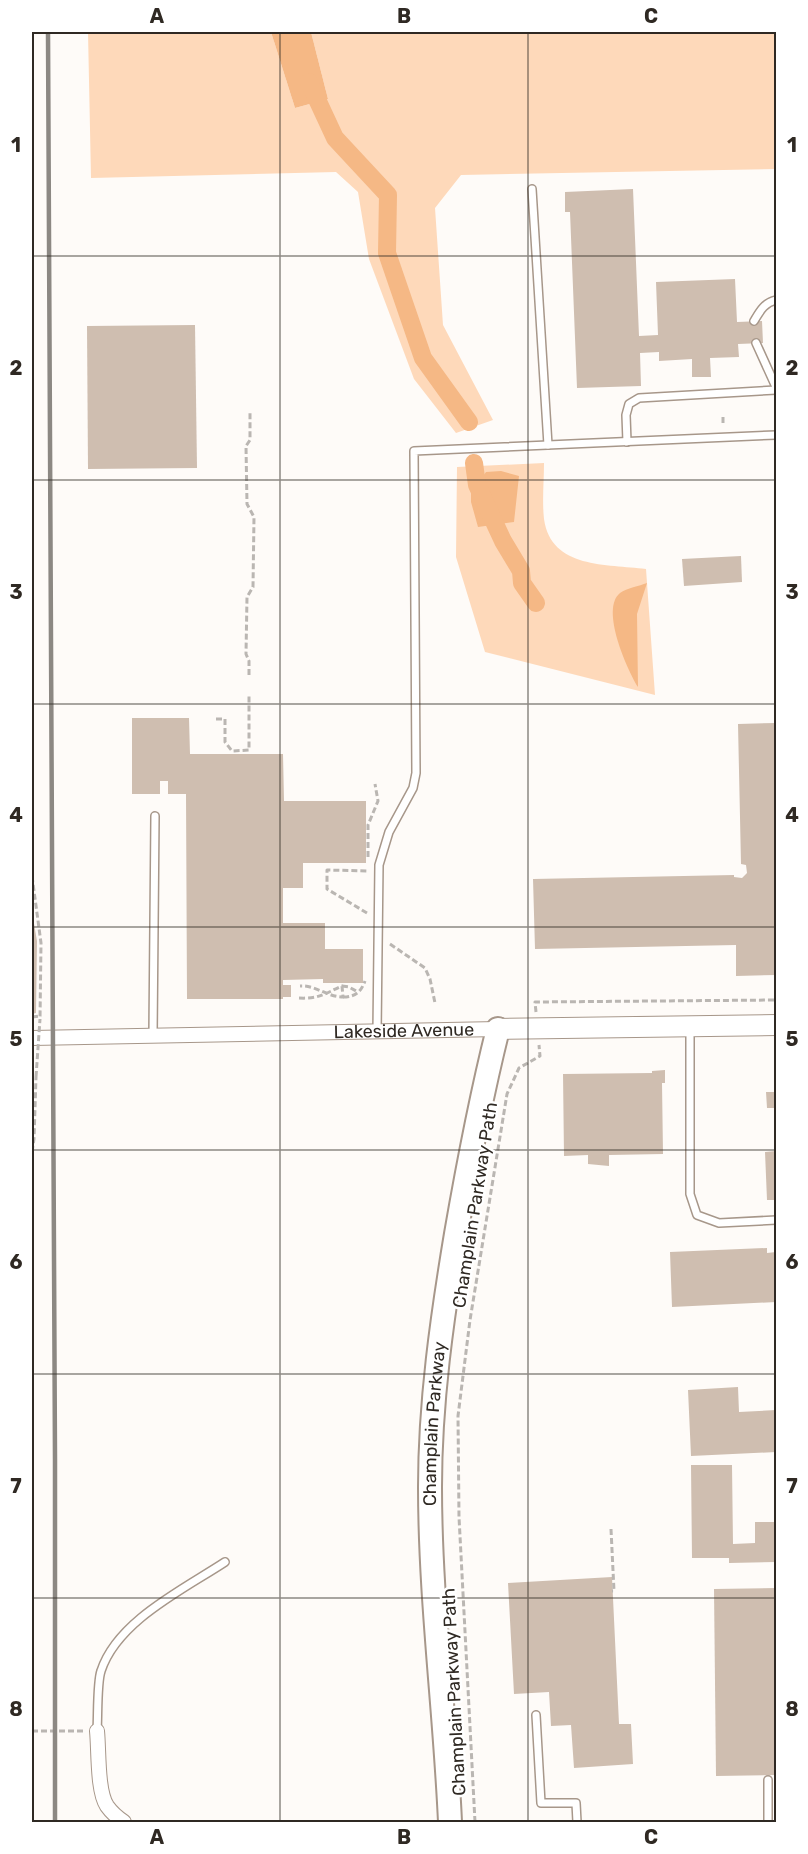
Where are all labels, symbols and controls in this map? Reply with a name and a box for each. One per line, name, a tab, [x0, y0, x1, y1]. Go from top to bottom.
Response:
text: A	[150, 4, 165, 28]
text: B	[397, 4, 411, 28]
text: C	[644, 4, 658, 28]
text: 1	[11, 133, 21, 157]
text: 1	[787, 133, 797, 157]
text: 2	[10, 356, 23, 380]
text: 2	[786, 356, 799, 380]
text: 3	[9, 580, 23, 604]
text: 3	[785, 580, 799, 604]
text: 4	[9, 803, 23, 827]
text: 4	[785, 803, 799, 827]
street label: Lakeside Avenue	[334, 1018, 474, 1043]
text: 5	[10, 1027, 23, 1051]
text: 5	[786, 1027, 799, 1051]
street label: Champlain Parkway Path	[448, 1101, 502, 1309]
text: 6	[9, 1250, 23, 1274]
text: 6	[785, 1250, 799, 1274]
street label: Champlain Parkway	[419, 1340, 451, 1506]
text: 7	[10, 1474, 22, 1498]
text: 7	[786, 1474, 798, 1498]
street label: Champlain Parkway Path	[438, 1588, 470, 1796]
text: 8	[9, 1697, 23, 1721]
text: 8	[785, 1697, 799, 1721]
text: A	[150, 1825, 165, 1849]
text: B	[397, 1825, 411, 1849]
text: C	[644, 1825, 658, 1849]

